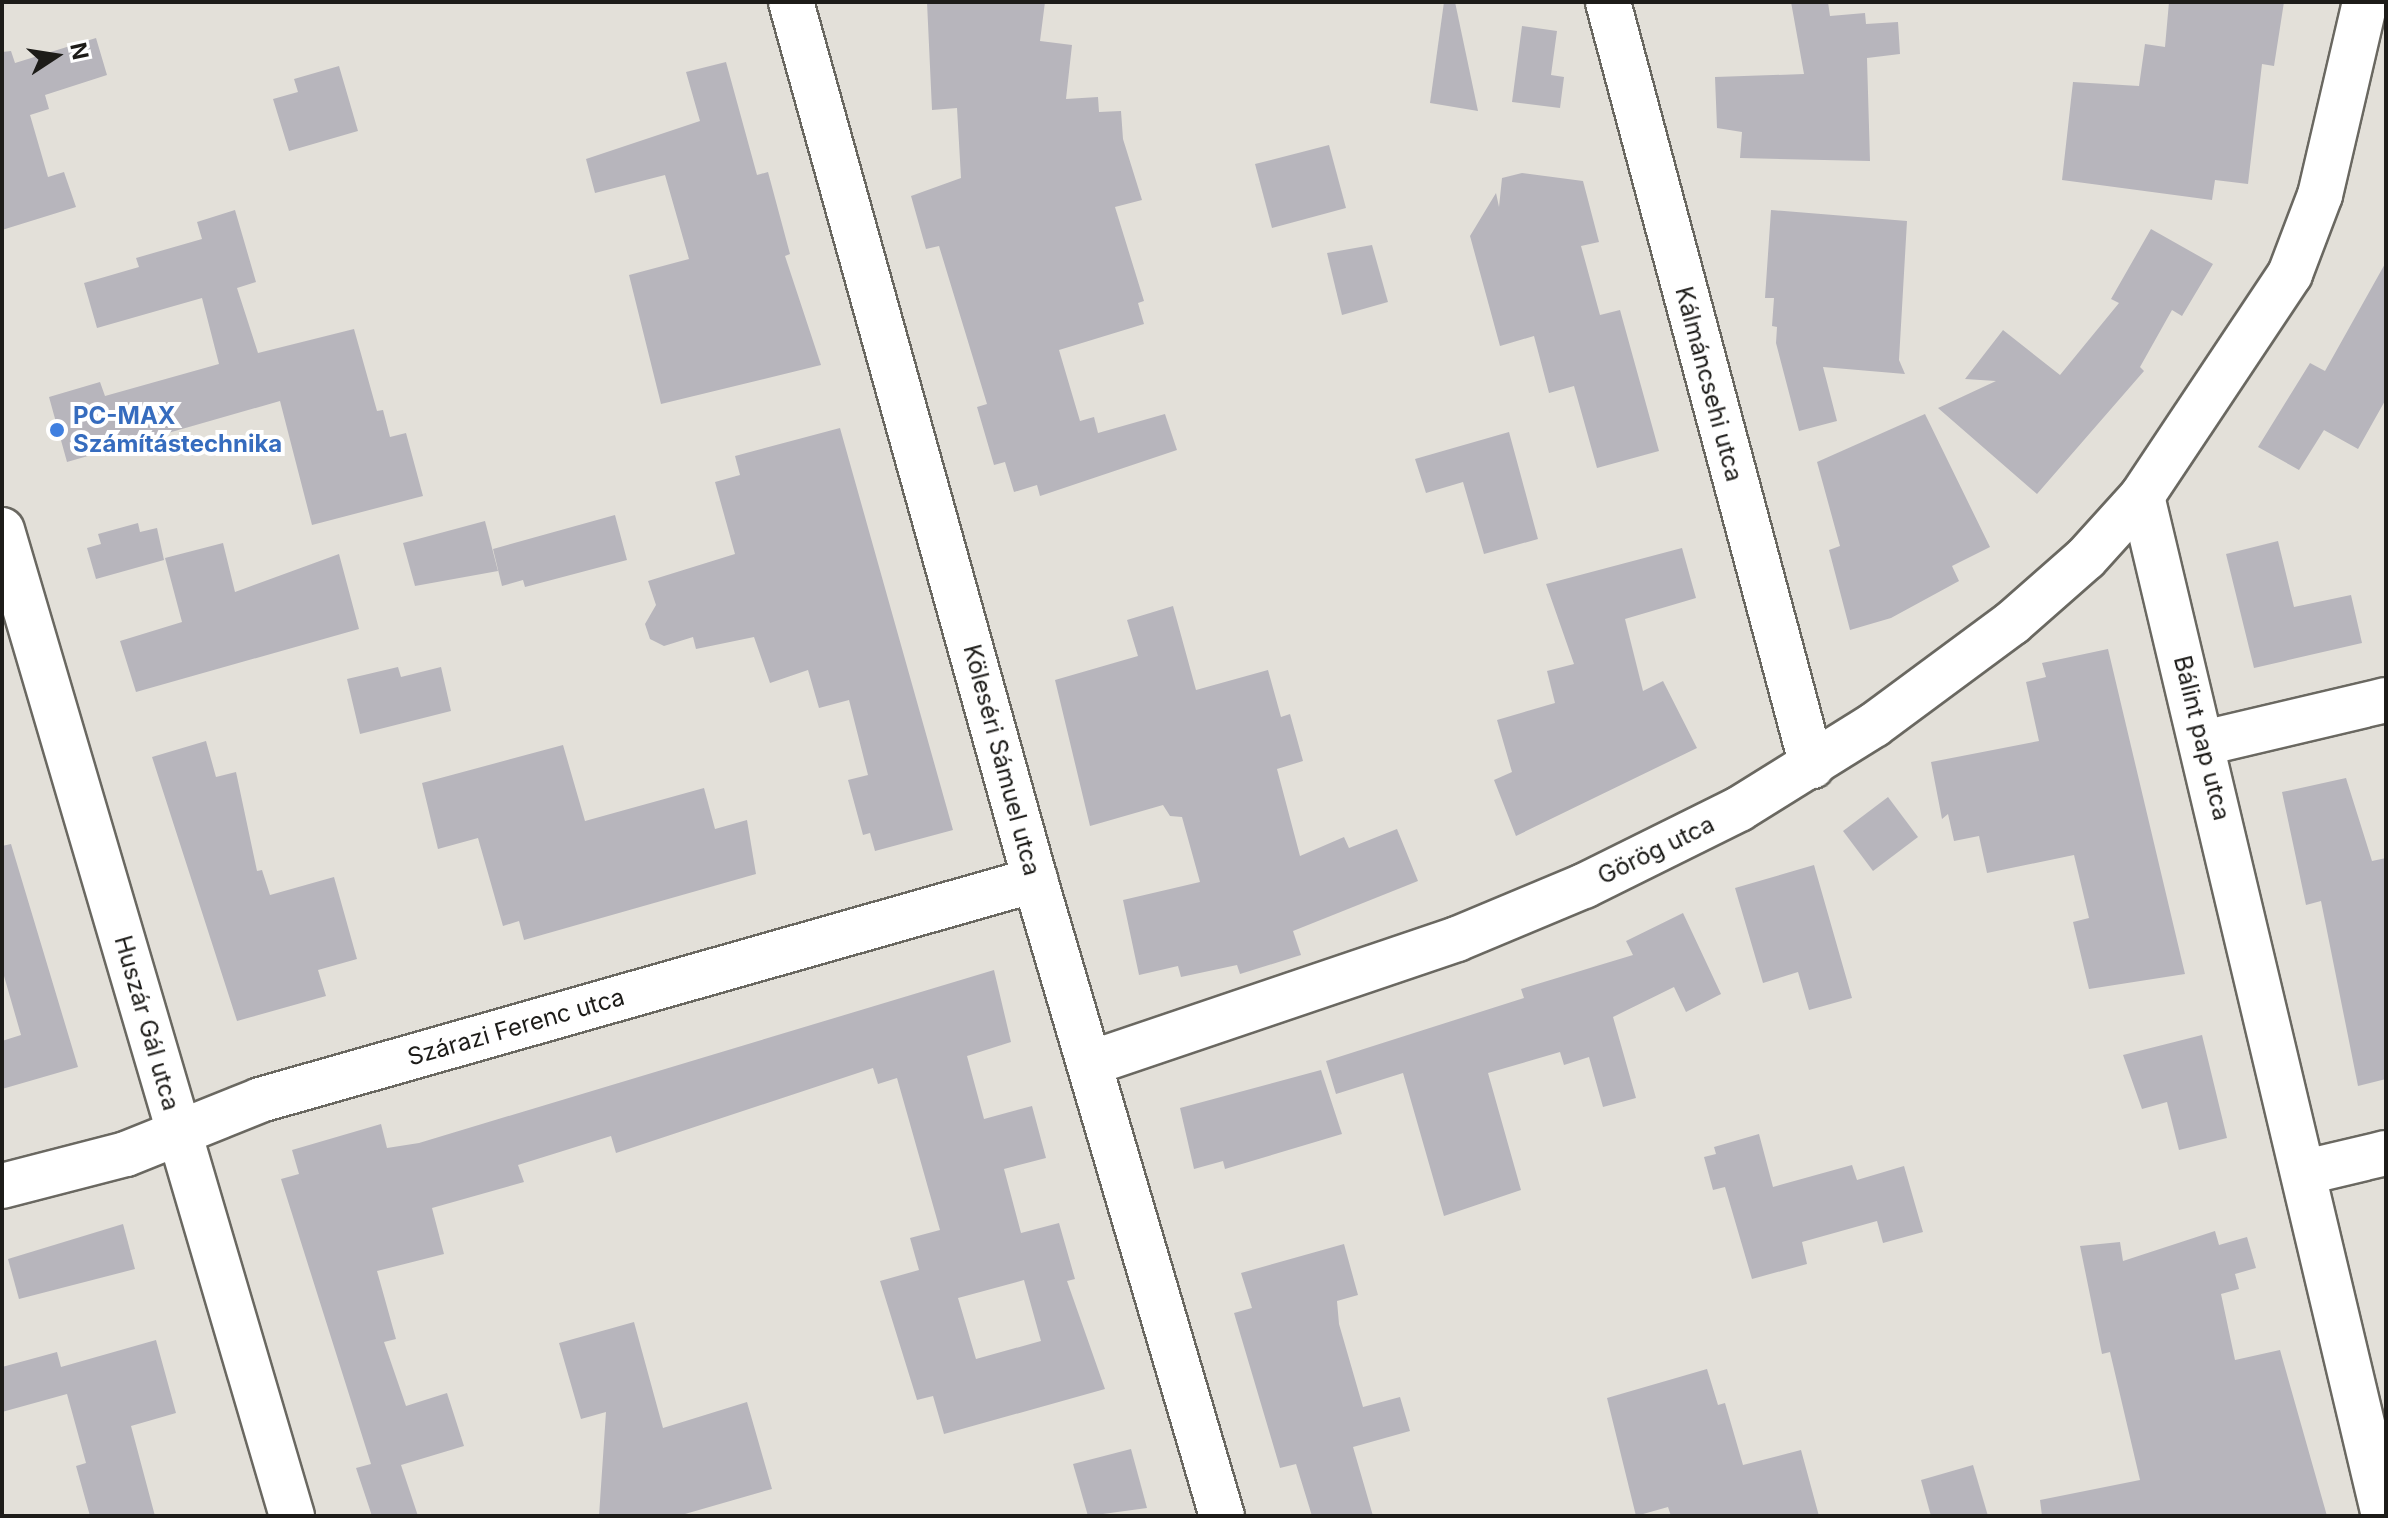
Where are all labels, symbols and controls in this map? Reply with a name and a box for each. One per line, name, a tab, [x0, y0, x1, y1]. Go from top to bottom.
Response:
north arrow	[16, 16, 96, 96]
text: N	[65, 40, 94, 62]
street label: Kálmáncsehi utca	[1669, 283, 1749, 485]
place label: PC-MAX Számítástechnika	[73, 402, 282, 458]
marker: PC-MAX Számítástechnika	[48, 421, 66, 439]
street label: Köleséri Sámuel utca	[957, 641, 1047, 879]
street label: Bálint pap utca	[2168, 653, 2236, 823]
street label: Görög utca	[1593, 809, 1719, 891]
street label: Huszár Gál utca	[108, 932, 186, 1114]
street label: Szárazi Ferenc utca	[404, 982, 628, 1072]

